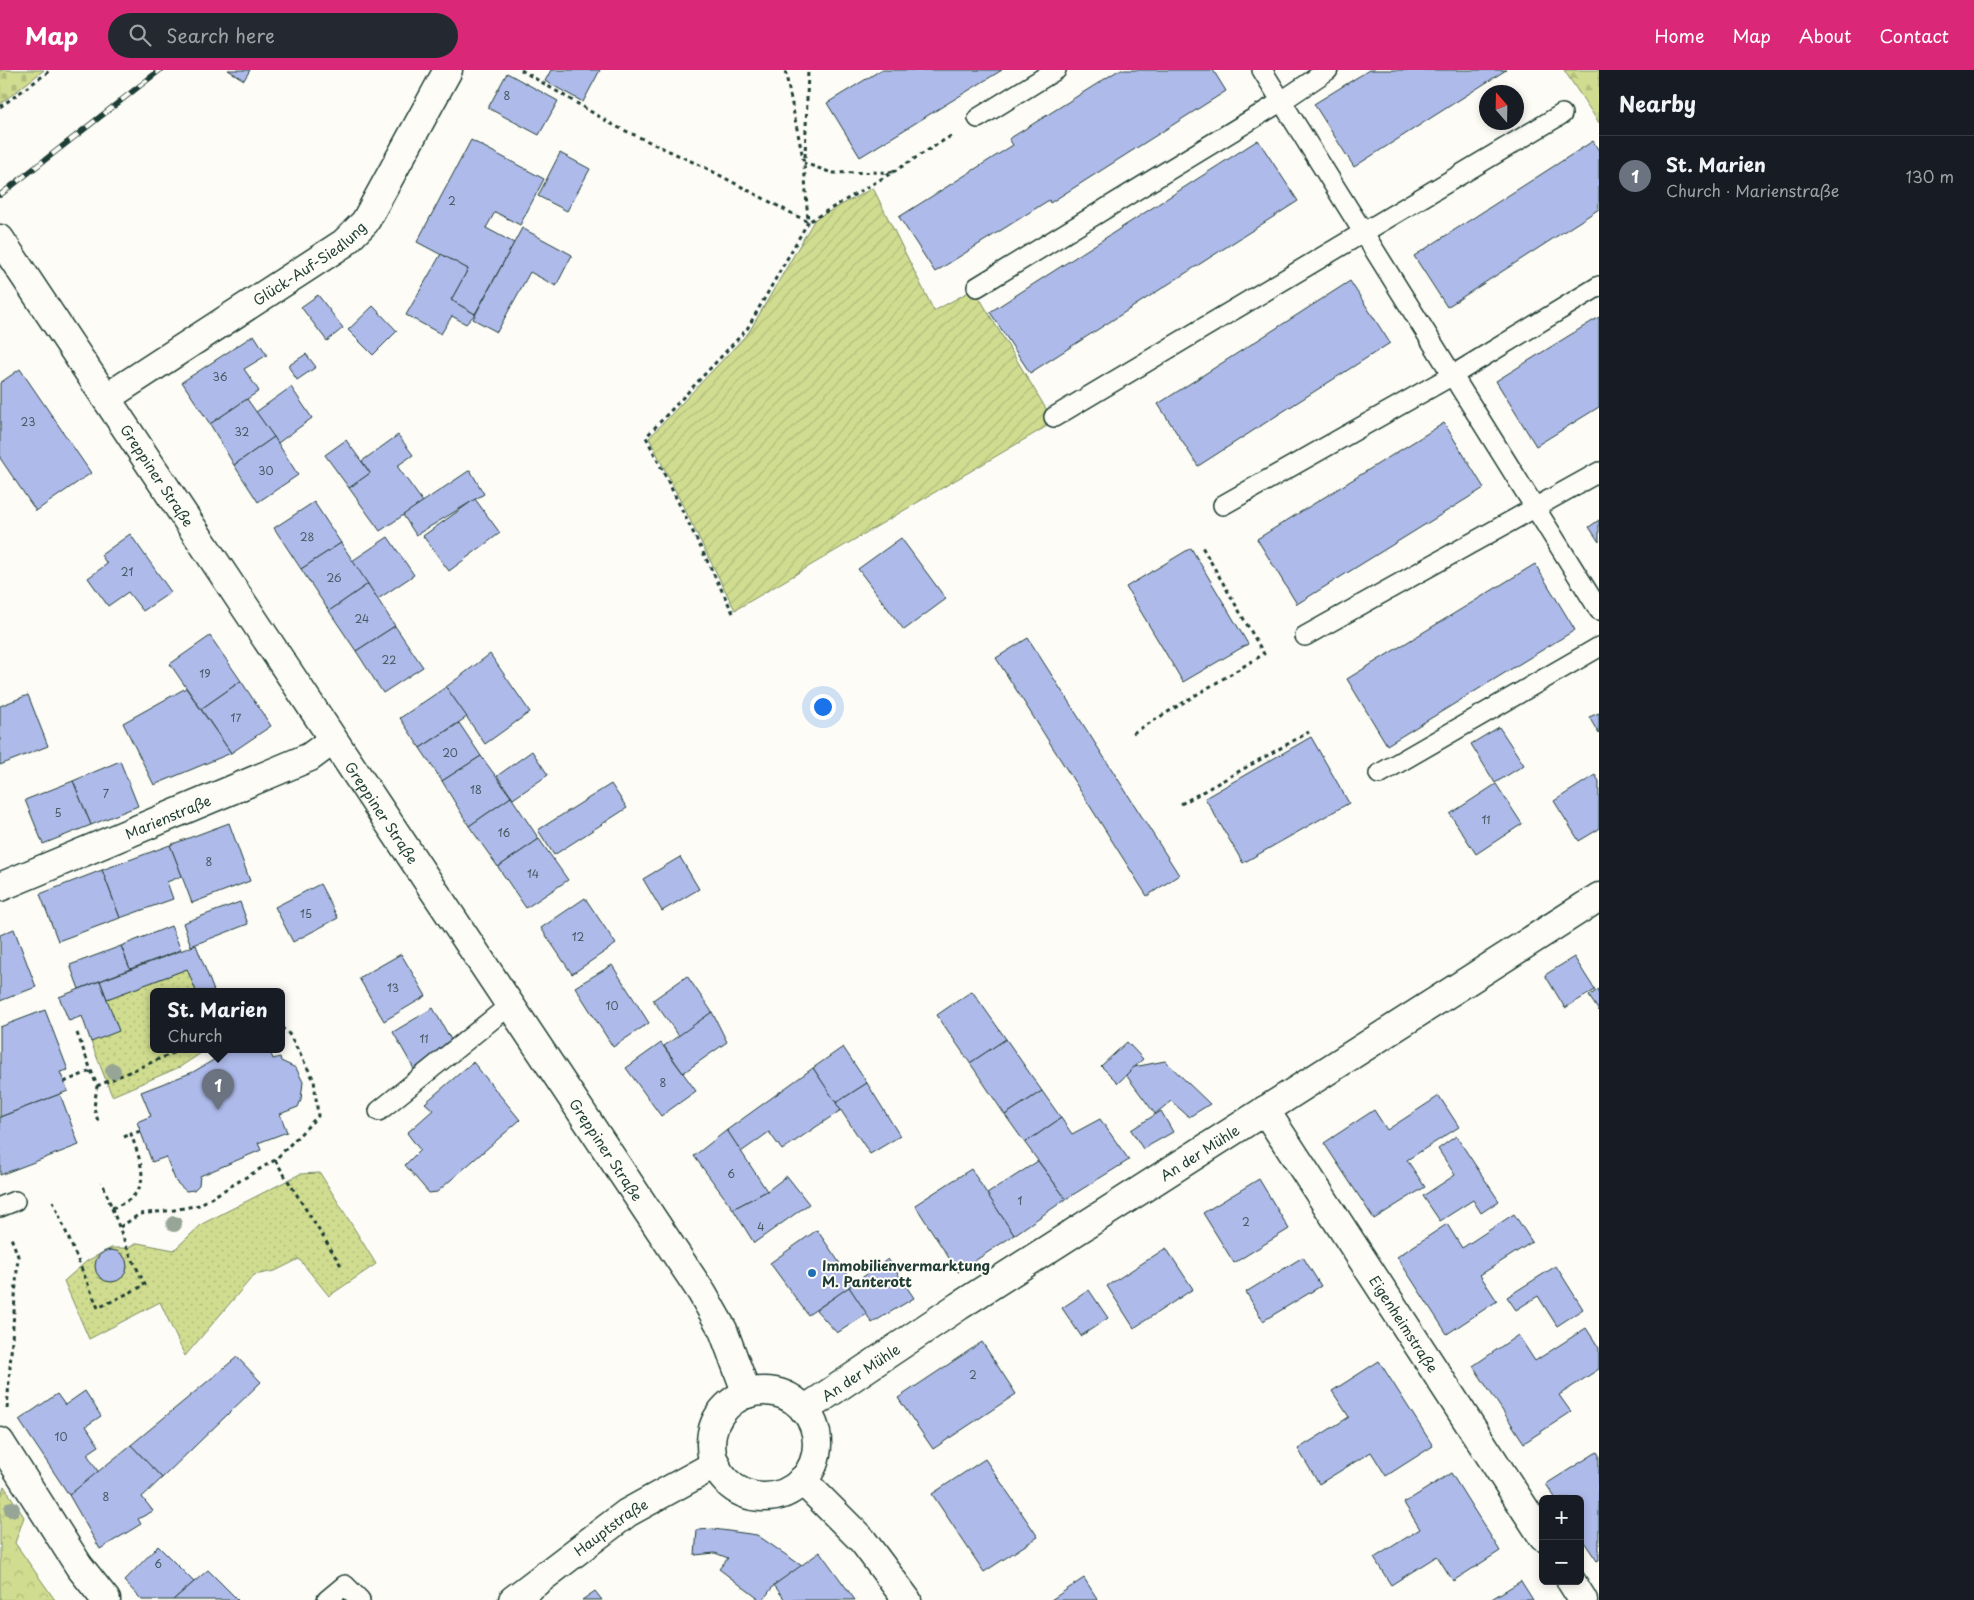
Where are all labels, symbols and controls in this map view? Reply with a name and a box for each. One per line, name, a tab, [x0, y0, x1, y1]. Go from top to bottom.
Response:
search box	[108, 13, 458, 58]
text: Map	[25, 17, 78, 53]
icon: search	[126, 21, 154, 49]
text: Search here	[166, 21, 275, 49]
text: Home	[1654, 22, 1704, 49]
text: Map	[1732, 22, 1771, 49]
text: About	[1799, 22, 1851, 49]
text: Contact	[1879, 22, 1949, 49]
north arrow	[1479, 85, 1524, 130]
house number: 8	[504, 87, 511, 104]
text: Nearby	[1619, 87, 1696, 119]
text: St. Marien	[1666, 150, 1766, 178]
text: 1	[1631, 164, 1639, 188]
text: 130 m	[1906, 164, 1954, 188]
text: Church · Marienstraße	[1666, 178, 1839, 202]
house number: 2	[448, 192, 456, 209]
street label: Glück-Auf-Siedlung	[249, 216, 371, 310]
house number: 36	[213, 368, 228, 385]
house number: 23	[21, 413, 35, 430]
street label: Greppiner Straße	[116, 420, 199, 531]
house number: 32	[235, 423, 250, 440]
house number: 30	[258, 462, 274, 479]
house number: 28	[300, 528, 314, 545]
house number: 21	[121, 563, 133, 580]
house number: 26	[326, 569, 342, 586]
house number: 24	[355, 610, 369, 627]
house number: 22	[382, 651, 396, 668]
house number: 19	[199, 665, 211, 682]
your location	[810, 694, 836, 720]
house number: 17	[231, 709, 242, 726]
house number: 20	[442, 744, 458, 761]
street label: Greppiner Straße	[340, 757, 424, 868]
house number: 18	[470, 781, 482, 798]
house number: 7	[103, 785, 109, 802]
street label: Marienstraße	[122, 789, 214, 844]
house number: 5	[54, 804, 62, 821]
house number: 11	[1481, 811, 1491, 828]
house number: 16	[498, 824, 511, 841]
house number: 8	[206, 853, 213, 870]
house number: 14	[527, 865, 539, 882]
house number: 15	[300, 905, 312, 922]
house number: 12	[572, 928, 585, 945]
house number: 13	[387, 979, 399, 996]
popup	[150, 988, 285, 1053]
text: St. Marien	[168, 995, 267, 1023]
house number: 10	[606, 997, 618, 1014]
text: Church	[168, 1023, 223, 1047]
house number: 11	[419, 1030, 429, 1047]
pin: 1	[202, 1069, 234, 1110]
house number: 8	[660, 1074, 667, 1091]
street label: Greppiner Straße	[565, 1094, 648, 1205]
street label: An der Mühle	[1156, 1119, 1243, 1186]
house number: 6	[727, 1165, 735, 1182]
house number: 1	[1018, 1192, 1023, 1209]
house number: 2	[1242, 1213, 1250, 1230]
house number: 4	[757, 1218, 765, 1235]
place label: Immobilienvermarktung M. Panterott	[822, 1255, 990, 1292]
marker: Immobilienvermarktung M. Panterott	[806, 1267, 818, 1279]
street label: Eigenheimstraße	[1365, 1271, 1444, 1376]
street label: An der Mühle	[817, 1338, 904, 1406]
house number: 2	[969, 1366, 977, 1383]
house number: 10	[55, 1428, 67, 1445]
house number: 8	[103, 1488, 110, 1505]
street label: Hauptstraße	[569, 1493, 651, 1561]
map controls	[1539, 1495, 1584, 1585]
button: +	[1539, 1495, 1584, 1540]
button: −	[1539, 1540, 1584, 1585]
house number: 6	[154, 1555, 162, 1572]

